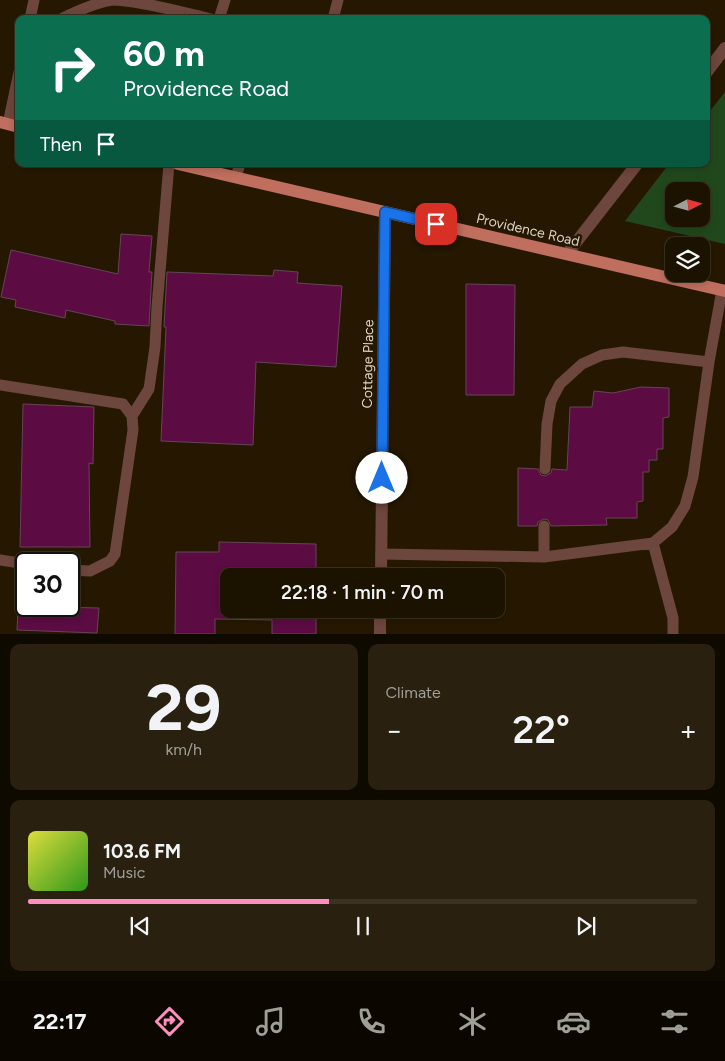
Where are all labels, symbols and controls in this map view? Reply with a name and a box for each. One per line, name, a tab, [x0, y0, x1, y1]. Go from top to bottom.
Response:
text: 60 m	[123, 33, 205, 75]
icon: right	[40, 35, 105, 100]
text: Providence Road	[123, 75, 289, 102]
icon: arrive	[92, 130, 120, 158]
text: Then	[40, 133, 82, 156]
north arrow	[665, 182, 710, 228]
map controls	[665, 182, 710, 282]
pin	[415, 203, 457, 245]
icon: arrive	[422, 210, 450, 238]
street label: Providence Road	[475, 210, 581, 250]
button: layers	[665, 237, 710, 282]
street label: Cottage Place	[359, 319, 377, 409]
position arrow	[355, 451, 407, 503]
speed limit sign: 30	[15, 552, 80, 617]
text: 22:18 · 1 min · 70 m	[281, 581, 444, 604]
text: 29	[146, 668, 221, 746]
text: Climate	[386, 683, 441, 702]
text: 22°	[512, 707, 570, 753]
text: −	[386, 713, 403, 747]
text: +	[680, 713, 697, 747]
text: km/h	[165, 740, 202, 759]
text: 103.6 FM	[103, 840, 181, 863]
text: Music	[103, 863, 145, 882]
icon: previous	[126, 912, 154, 940]
icon: pause	[349, 912, 377, 940]
icon: next	[572, 912, 600, 940]
icon: directions	[152, 1004, 187, 1039]
icon: music	[253, 1004, 288, 1039]
icon: phone	[354, 1004, 389, 1039]
icon: climate	[455, 1004, 490, 1039]
icon: car	[556, 1004, 591, 1039]
icon: filters	[657, 1004, 692, 1039]
text: 22:17	[33, 1008, 87, 1035]

